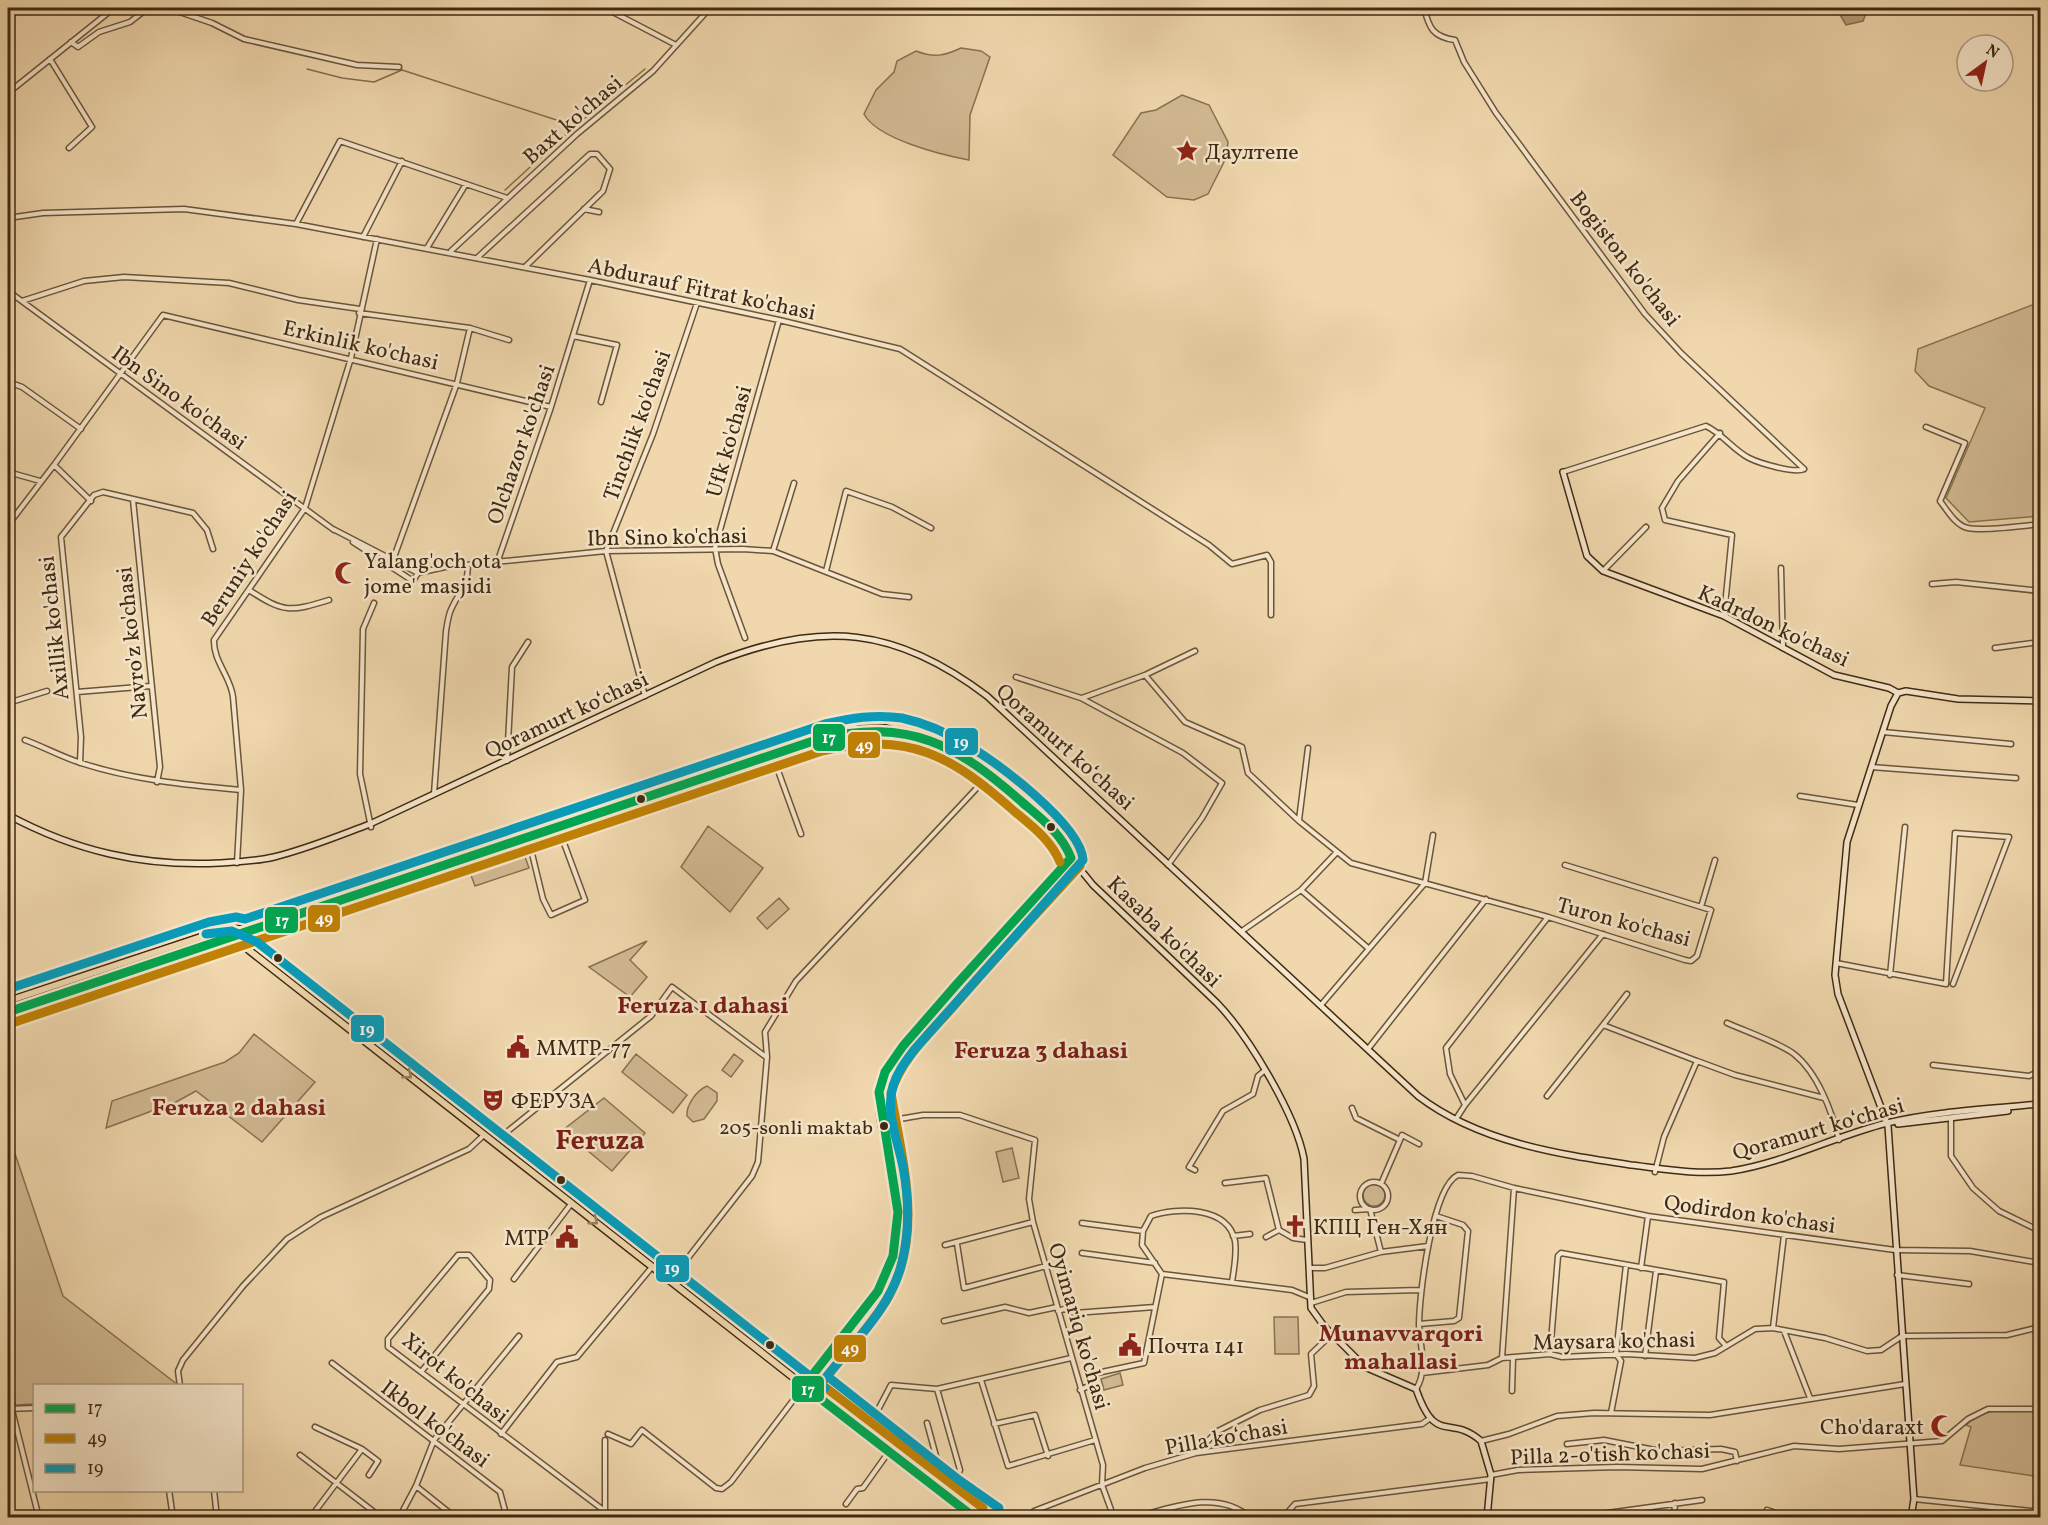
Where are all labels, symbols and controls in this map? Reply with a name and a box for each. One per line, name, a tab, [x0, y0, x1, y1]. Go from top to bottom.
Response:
north arrow	[1955, 33, 2015, 93]
text: N	[1981, 40, 2003, 65]
street label: Baxt ko'chasi	[517, 69, 630, 173]
place icon: Даултепе	[1174, 138, 1200, 164]
place label: Даултепе	[1205, 138, 1299, 169]
street label: Bogiston ko'chasi	[1561, 185, 1687, 334]
street label: Abdurauf Fitrat ko'chasi	[585, 251, 818, 330]
street label: Erkinlik ko'chasi	[280, 313, 441, 379]
street label: Ibn Sino ko'chasi	[104, 339, 253, 459]
street label: Tinchlik ko'chasi	[597, 346, 680, 506]
street label: Olchazor ko'chasi	[480, 361, 564, 529]
street label: Ufk ko'chasi	[700, 382, 761, 501]
street label: Beruniy ko'chasi	[195, 485, 306, 633]
street label: Ibn Sino ko'chasi	[587, 522, 748, 555]
place label: Yalang'och ota jome' masjidi	[364, 547, 502, 603]
street label: Axillik ko'chasi	[32, 554, 78, 701]
mosque icon: Yalang'och ota jome' masjidi	[333, 560, 359, 586]
street label: Navro'z ko'chasi	[110, 565, 157, 720]
street label: Kadrdon ko'chasi	[1692, 579, 1854, 676]
street label: Qoramurt koʻchasi	[480, 665, 654, 768]
street label: Qoramurt koʻchasi	[988, 677, 1141, 819]
line badge: 17	[812, 723, 846, 752]
line badge: 19	[944, 727, 979, 756]
text: 17	[822, 728, 836, 750]
line badge: 49	[847, 731, 881, 759]
text: 19	[953, 733, 969, 755]
text: 49	[855, 736, 873, 758]
unlabelled marker	[635, 793, 647, 805]
unlabelled marker	[1045, 821, 1057, 833]
street label: Kasaba ko'chasi	[1099, 870, 1228, 996]
street label: Turon ko'chasi	[1553, 891, 1694, 956]
line badge: 49	[307, 904, 341, 933]
line badge: 17	[264, 906, 299, 934]
text: 49	[315, 909, 333, 931]
text: 17	[275, 911, 289, 933]
unlabelled marker	[272, 952, 284, 964]
district label: Feruza 1 dahasi	[617, 990, 789, 1024]
line badge: 19	[350, 1014, 385, 1043]
text: 19	[359, 1020, 375, 1042]
public building icon: MMTP-77	[505, 1034, 531, 1060]
place label: MMTP-77	[536, 1034, 632, 1065]
district label: Feruza 3 dahasi	[954, 1035, 1128, 1069]
one-way arrow	[401, 1068, 412, 1079]
theatre icon: ФЕРУЗА	[480, 1087, 506, 1113]
place label: ФЕРУЗА	[511, 1087, 596, 1118]
street label: Qoramurt koʻchasi	[1729, 1091, 1908, 1170]
district label: Feruza 2 dahasi	[152, 1092, 326, 1126]
place label: 205-sonli maktab	[719, 1115, 873, 1143]
marker: 205-sonli maktab	[878, 1120, 890, 1132]
district label: Feruza	[555, 1122, 645, 1161]
unlabelled marker	[555, 1174, 567, 1186]
street label: Qodirdon ko'chasi	[1662, 1188, 1837, 1243]
church icon: КПЦ Ген-Хян	[1282, 1213, 1308, 1239]
place label: КПЦ Ген-Хян	[1313, 1213, 1448, 1244]
one-way arrow	[587, 1214, 598, 1225]
place label: MTP	[504, 1224, 549, 1255]
public building icon: MTP	[554, 1224, 580, 1250]
street label: Oyimariq ko'chasi	[1039, 1240, 1116, 1414]
line badge: 19	[655, 1254, 690, 1283]
text: 19	[664, 1259, 680, 1281]
district label: Munavvarqori mahallasi	[1319, 1318, 1483, 1380]
street label: Xirot ko'chasi	[394, 1326, 514, 1432]
street label: Maysara ko'chasi	[1532, 1326, 1696, 1359]
public building icon: Почта 141	[1117, 1332, 1143, 1358]
place label: Почта 141	[1148, 1332, 1244, 1363]
line badge: 49	[833, 1334, 867, 1363]
unlabelled marker	[764, 1339, 776, 1351]
text: 49	[841, 1339, 859, 1361]
street label: Ikbol ko'chasi	[373, 1374, 495, 1476]
line badge: 17	[791, 1375, 825, 1403]
text: 17	[801, 1380, 815, 1402]
legend	[33, 1384, 243, 1492]
text: 17	[87, 1397, 103, 1422]
street label: Pilla ko‘chasi	[1163, 1412, 1290, 1464]
place label: Cho'daraxt	[1820, 1413, 1924, 1444]
mosque icon: Cho'daraxt	[1929, 1413, 1955, 1439]
text: 49	[87, 1427, 107, 1452]
street label: Pilla 2-o'tish ko'chasi	[1509, 1437, 1711, 1474]
text: 19	[87, 1457, 103, 1482]

